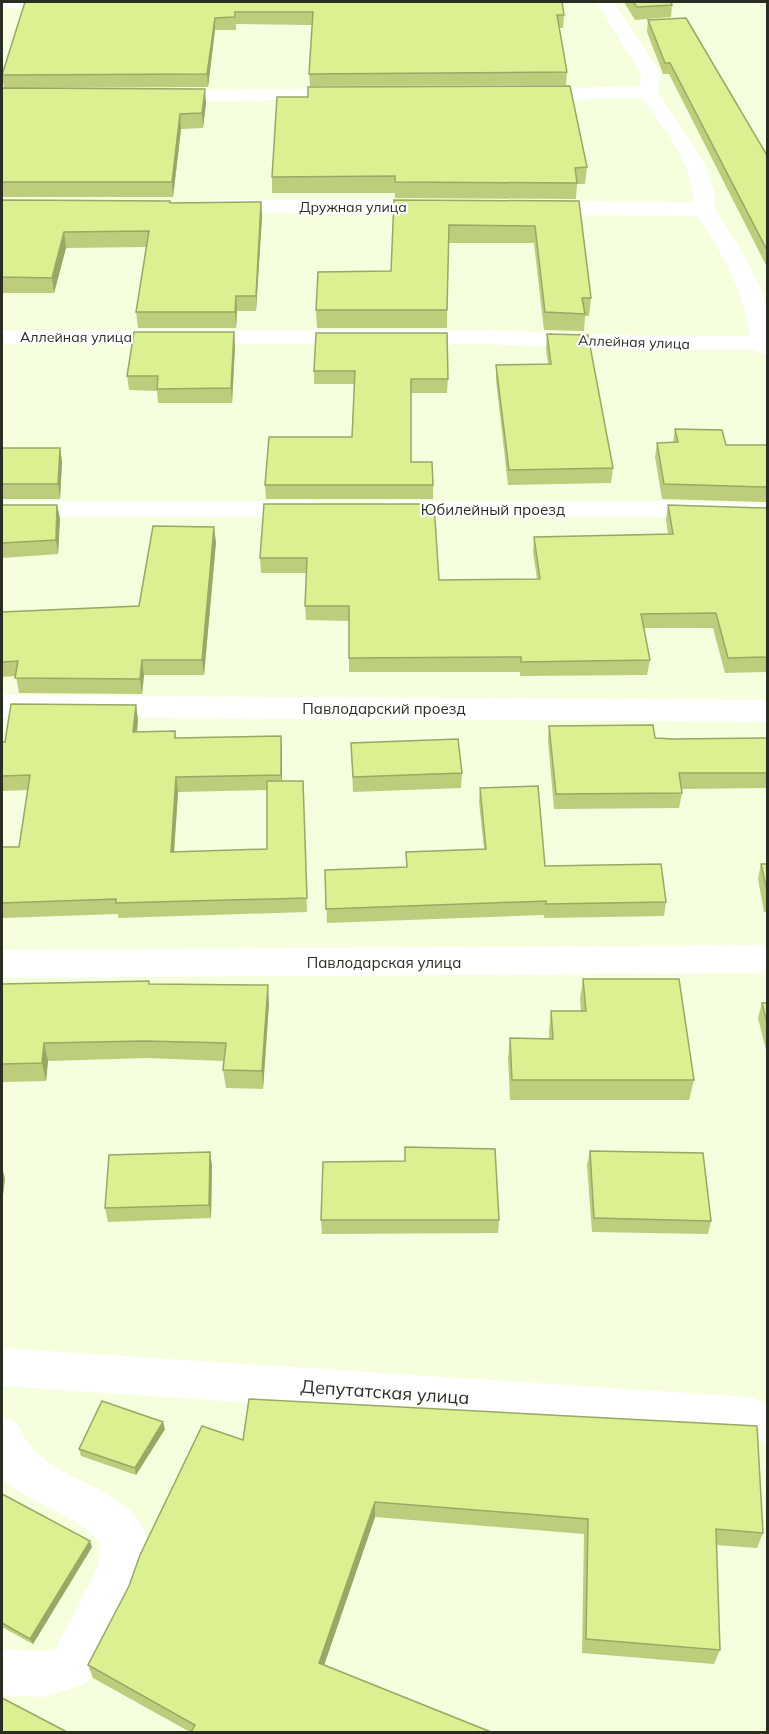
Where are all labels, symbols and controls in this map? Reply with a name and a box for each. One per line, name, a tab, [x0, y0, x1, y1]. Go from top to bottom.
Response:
street label: Дружная улица	[299, 198, 407, 216]
street label: Аллейная улица	[20, 328, 132, 346]
street label: Аллейная улица	[578, 331, 690, 353]
street label: Юбилейный проезд	[421, 500, 565, 519]
street label: Павлодарский проезд	[302, 699, 466, 718]
street label: Павлодарская улица	[307, 953, 461, 972]
street label: Депутатская улица	[300, 1375, 470, 1409]

